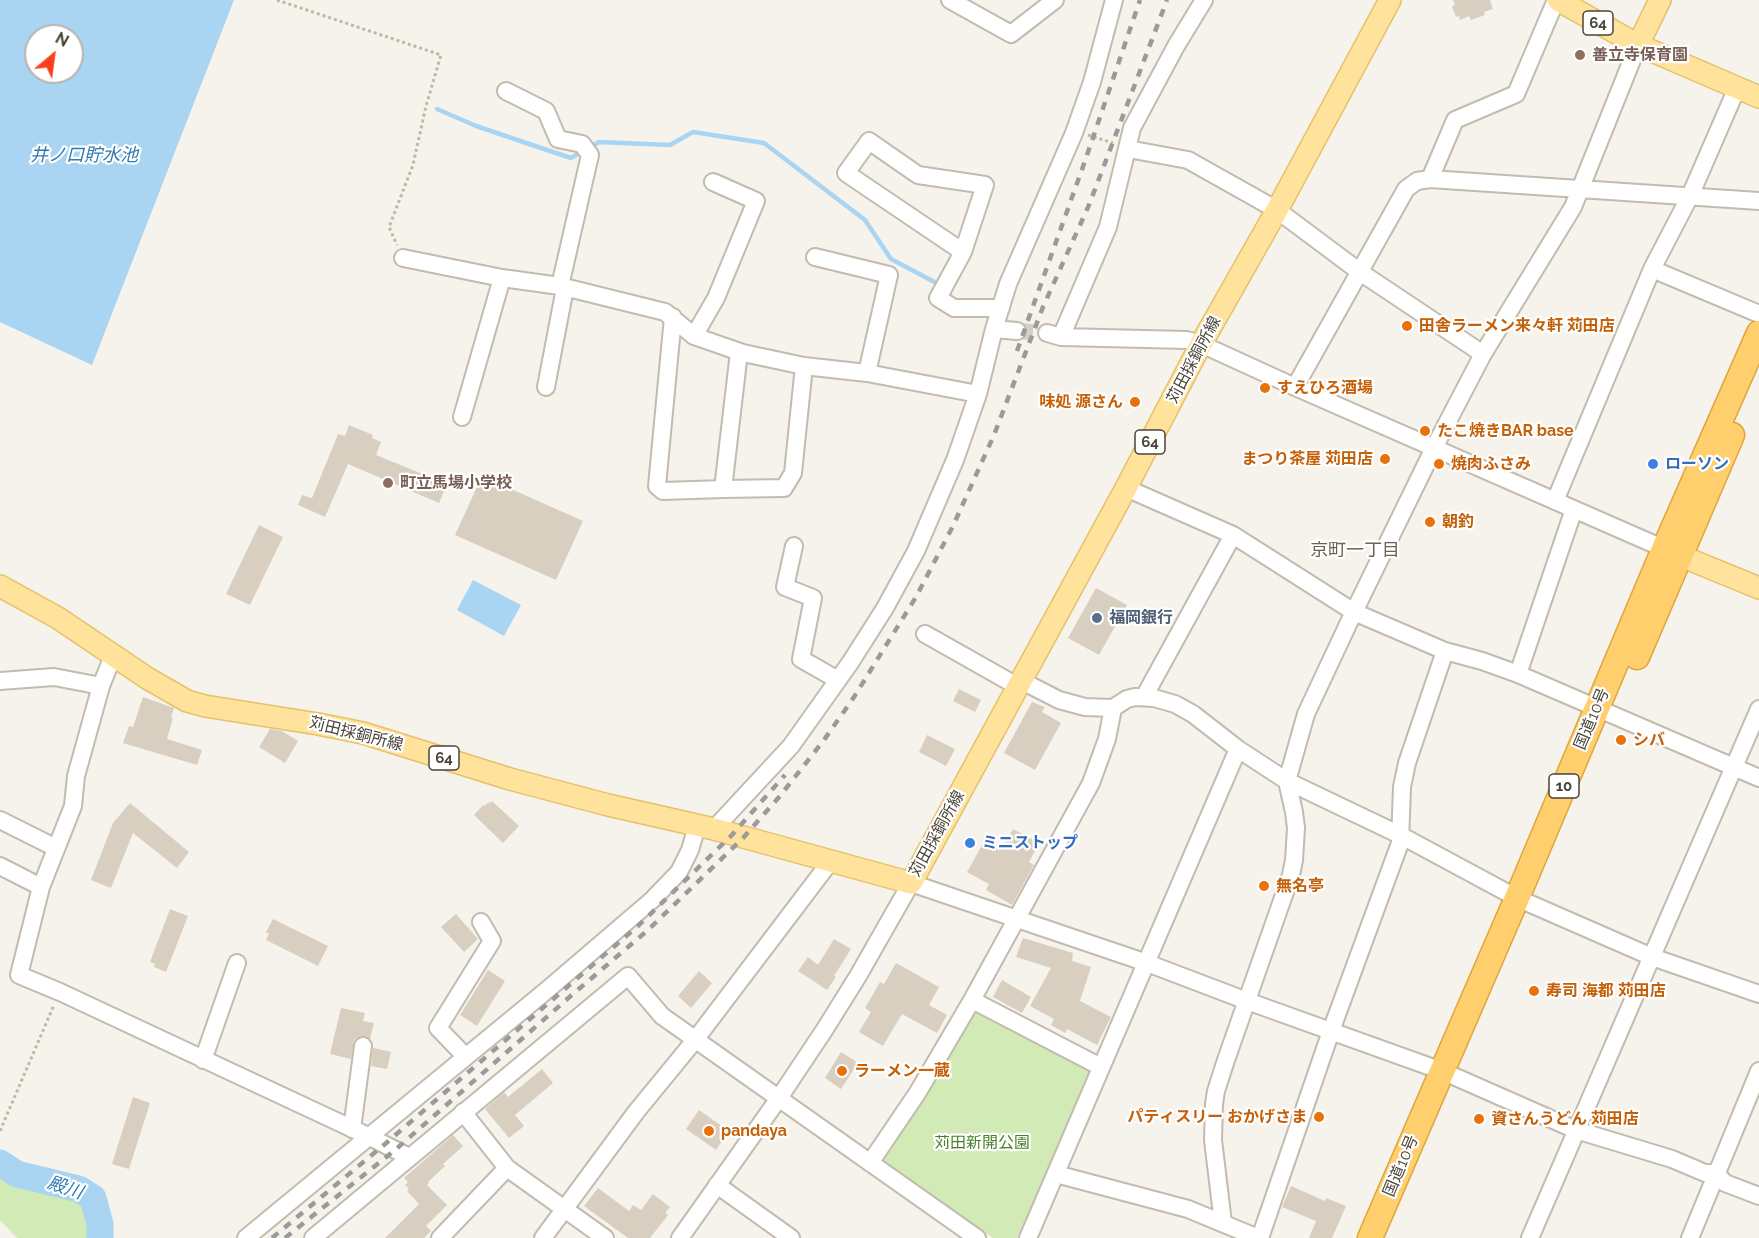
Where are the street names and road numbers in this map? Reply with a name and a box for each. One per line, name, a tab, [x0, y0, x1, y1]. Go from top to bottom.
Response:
road number: 64	[1583, 11, 1613, 35]
street label: 苅田採銅所線	[1163, 313, 1225, 407]
road number: 64	[1135, 430, 1165, 454]
street label: 国道10号	[1571, 685, 1613, 753]
street label: 苅田採銅所線	[307, 713, 405, 755]
road number: 64	[429, 746, 459, 770]
road number: 10	[1549, 774, 1579, 798]
street label: 苅田採銅所線	[905, 787, 969, 881]
street label: 国道10号	[1380, 1132, 1422, 1200]

